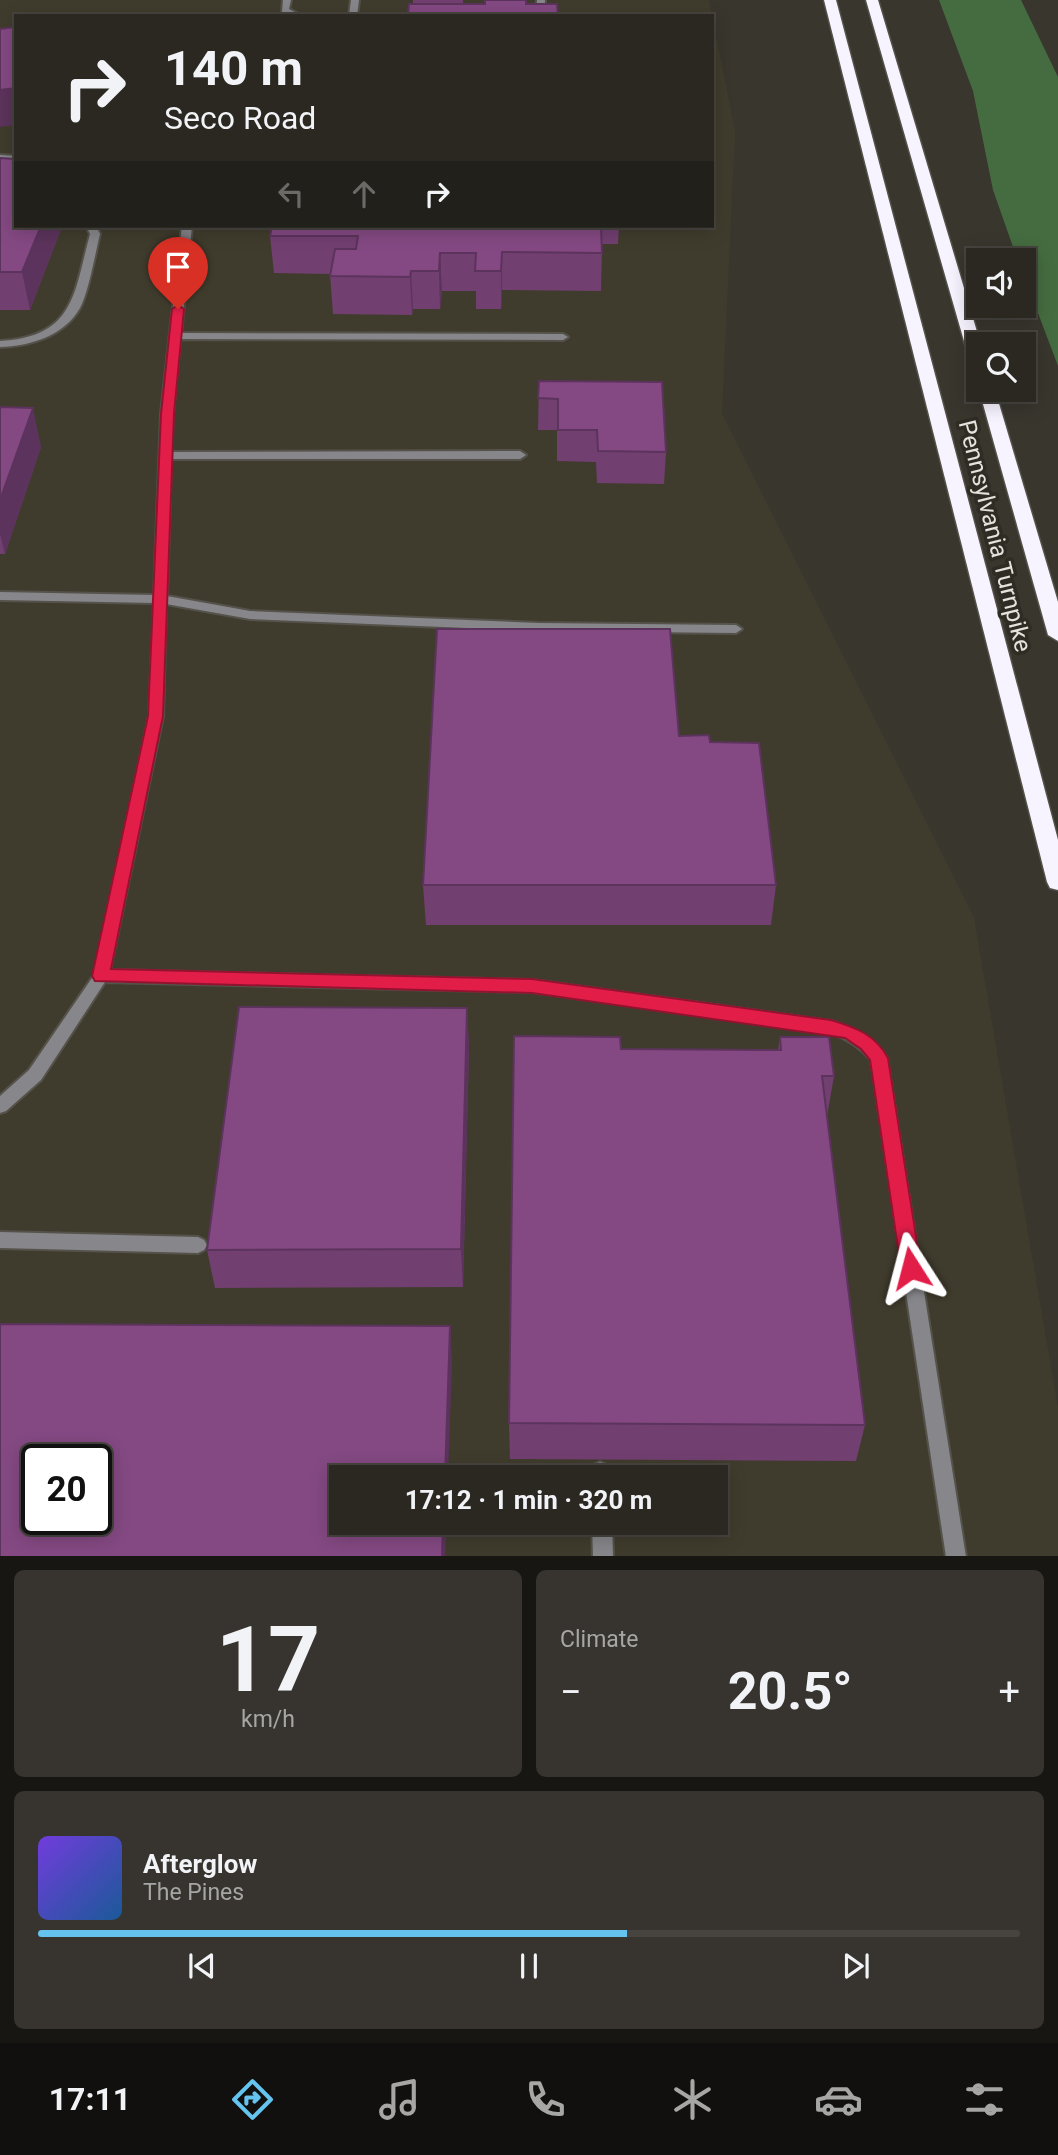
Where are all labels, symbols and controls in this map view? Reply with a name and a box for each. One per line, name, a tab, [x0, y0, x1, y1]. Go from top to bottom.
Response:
text: 140 m	[164, 40, 303, 97]
icon: right	[49, 42, 140, 133]
text: Seco Road	[164, 99, 316, 137]
icon: left	[272, 175, 310, 213]
icon: ahead	[345, 175, 383, 213]
icon: right	[418, 175, 456, 213]
pin	[148, 237, 208, 309]
icon: arrive	[159, 248, 197, 286]
map controls	[966, 248, 1036, 402]
button: sound	[966, 248, 1036, 318]
button: search	[966, 332, 1036, 402]
street label: Pennsylvania Turnpike	[953, 417, 1037, 655]
position arrow	[874, 1231, 948, 1305]
speed limit sign: 20	[21, 1444, 112, 1535]
text: 17:12 · 1 min · 320 m	[405, 1485, 652, 1515]
text: 17	[216, 1607, 320, 1713]
text: Climate	[560, 1626, 639, 1653]
text: 20.5°	[728, 1661, 853, 1722]
text: −	[560, 1670, 582, 1714]
text: +	[998, 1670, 1020, 1714]
text: km/h	[241, 1706, 295, 1733]
text: Afterglow	[143, 1849, 257, 1879]
text: The Pines	[143, 1879, 244, 1906]
icon: previous	[183, 1947, 221, 1985]
icon: pause	[510, 1947, 548, 1985]
icon: next	[837, 1947, 875, 1985]
icon: directions	[228, 2075, 277, 2124]
icon: music	[375, 2075, 424, 2124]
icon: phone	[521, 2075, 570, 2124]
icon: climate	[668, 2075, 717, 2124]
icon: car	[814, 2075, 863, 2124]
icon: filters	[960, 2075, 1009, 2124]
text: 17:11	[49, 2080, 131, 2118]

